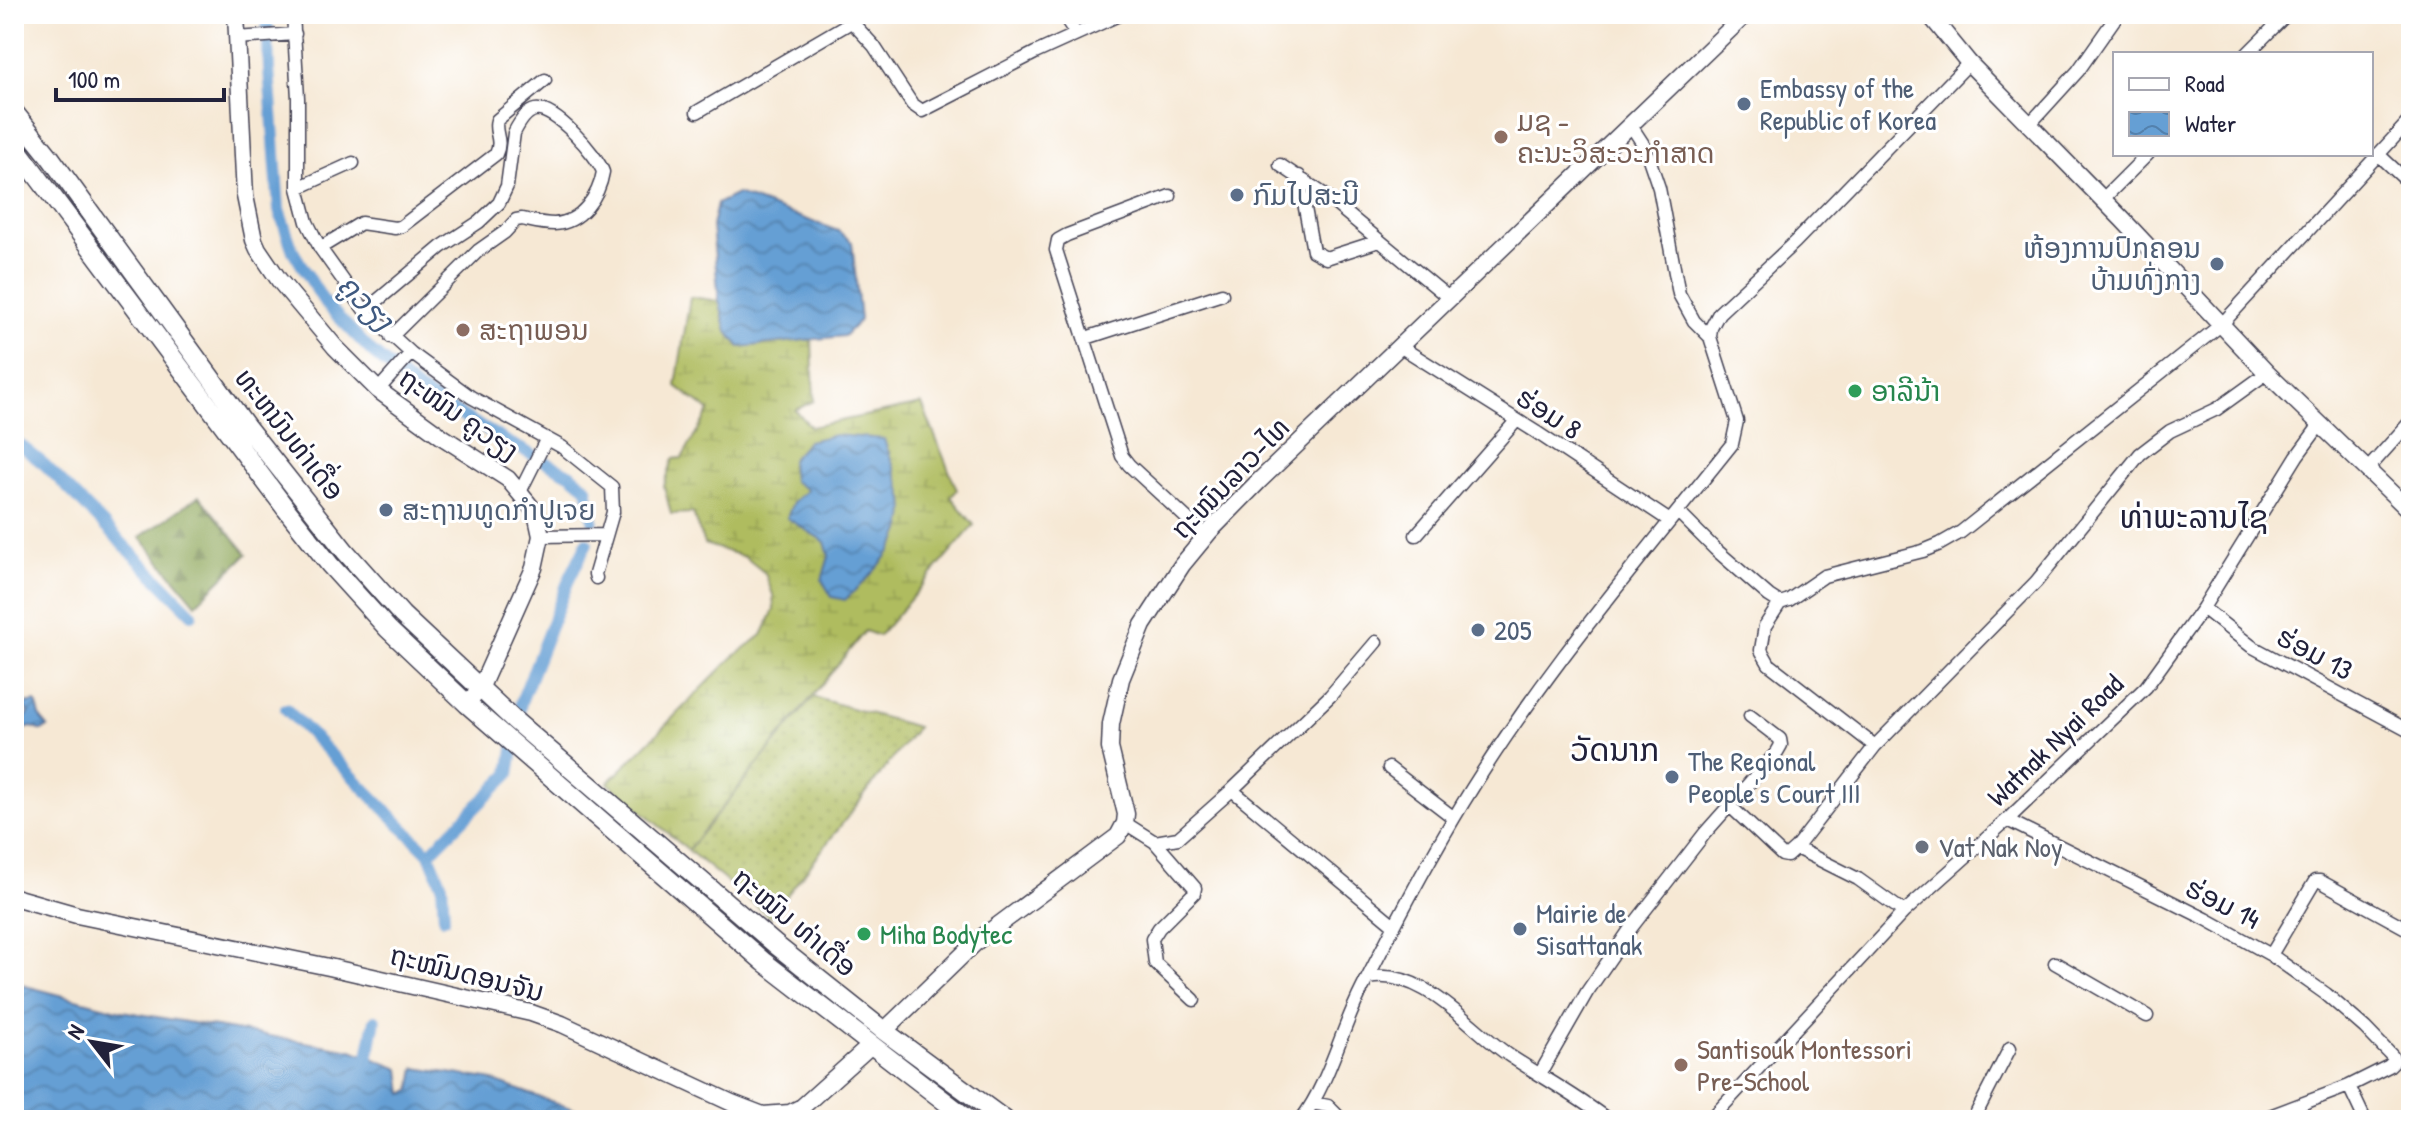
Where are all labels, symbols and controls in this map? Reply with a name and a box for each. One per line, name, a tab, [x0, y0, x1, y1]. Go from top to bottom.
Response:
scale bar	[56, 52, 224, 102]
legend	[2113, 52, 2373, 156]
text: 100 m	[68, 63, 120, 95]
text: Road	[2185, 67, 2224, 99]
place label: Embassy of the Republic of Korea	[1760, 69, 1936, 139]
marker: Embassy of the Republic of Korea	[1735, 95, 1753, 113]
place label: ມຊ - ຄະນະວິສະວະກຳສາດ	[1517, 102, 1715, 172]
text: Water	[2185, 107, 2236, 139]
marker: ມຊ - ຄະນະວິສະວະກຳສາດ	[1492, 128, 1510, 146]
place label: ກົມໄປສະນີ	[1253, 176, 1359, 214]
marker: ກົມໄປສະນີ	[1228, 186, 1246, 204]
place label: ຫ້ອງການປົກຄອນ ບ້າມທົ່ງກາງ	[2023, 229, 2201, 299]
marker: ຫ້ອງການປົກຄອນ ບ້າມທົ່ງກາງ	[2208, 255, 2226, 273]
water label: ຄູວຽງ	[329, 265, 404, 340]
place label: ສະຖາພອນ	[479, 311, 589, 349]
marker: ສະຖາພອນ	[454, 321, 472, 339]
street label: ທະຫນົນທ່າເດື່ອ	[226, 359, 355, 508]
street label: ຖະໜົນ ຄູວຽງ	[391, 359, 527, 469]
place label: ອາລີນ້າ	[1871, 372, 1940, 410]
street label: ຮ່ອມ 8	[1509, 378, 1589, 448]
marker: ອາລີນ້າ	[1846, 382, 1864, 400]
street label: ຖະໜົນລາວ-ໄທ	[1162, 409, 1298, 547]
place label: ສະຖານທູດກຳປູເຈຍ	[402, 491, 596, 529]
district label: ທ່າພະລານໄຊ	[2119, 495, 2269, 538]
marker: ສະຖານທູດກຳປູເຈຍ	[377, 501, 395, 519]
place label: 205	[1494, 611, 1532, 649]
street label: ຮ່ອມ 13	[2270, 617, 2360, 689]
marker: 205	[1469, 621, 1487, 639]
street label: Watnak Nyai Road	[1979, 665, 2132, 815]
district label: ວັດນາກ	[1571, 728, 1659, 771]
place label: The Regional People's Court III	[1688, 742, 1861, 812]
marker: The Regional People's Court III	[1663, 768, 1681, 786]
place label: Vat Nak Noy	[1938, 828, 2063, 866]
marker: Vat Nak Noy	[1913, 838, 1931, 856]
street label: ຖະໝົນ ທ່າເດື່ອ	[725, 857, 867, 985]
street label: ຮ່ອມ 14	[2179, 868, 2267, 938]
place label: Mairie de Sisattanak	[1536, 894, 1643, 964]
place label: Miha Bodytec	[880, 915, 1012, 953]
marker: Mairie de Sisattanak	[1511, 920, 1529, 938]
marker: Miha Bodytec	[855, 925, 873, 943]
street label: ຖະໝົນດອນຈັນ	[386, 935, 548, 1011]
north arrow	[52, 1002, 132, 1082]
text: N	[59, 1019, 91, 1044]
place label: Santisouk Montessori Pre-School	[1697, 1030, 1912, 1100]
marker: Santisouk Montessori Pre-School	[1672, 1056, 1690, 1074]

